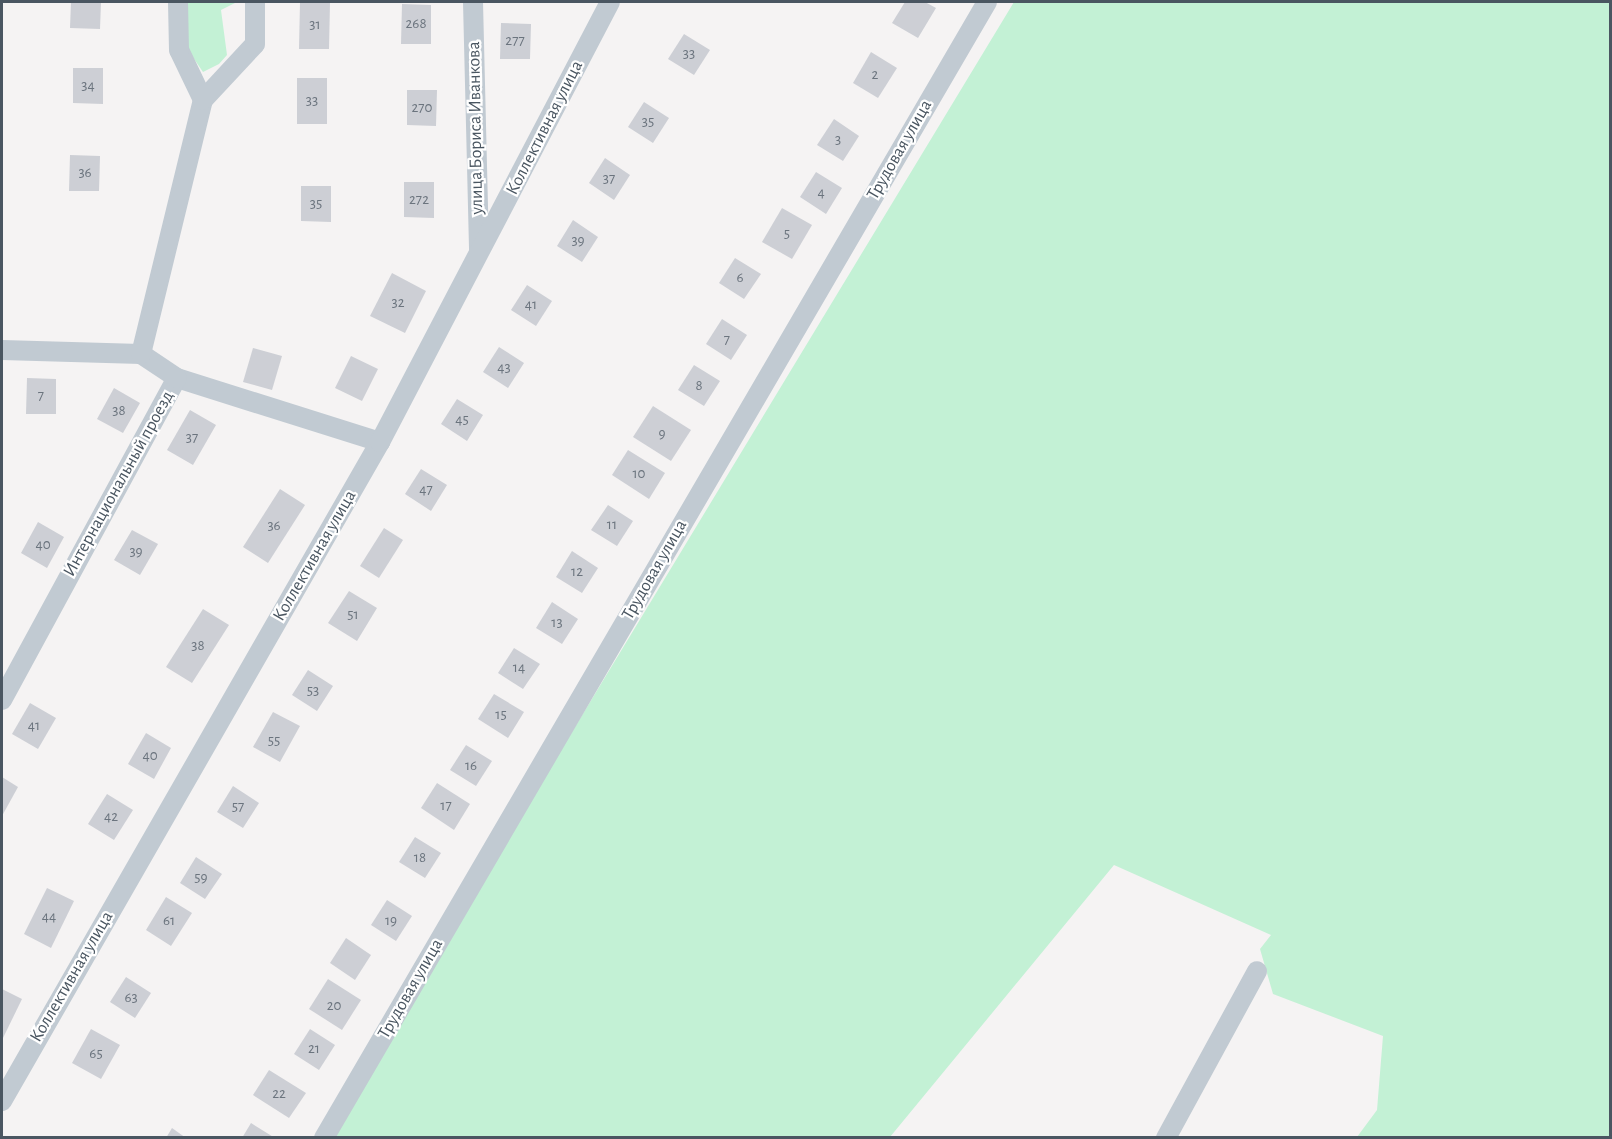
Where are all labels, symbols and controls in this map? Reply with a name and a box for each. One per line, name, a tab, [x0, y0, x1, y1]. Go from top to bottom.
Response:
house number: 268	[406, 15, 426, 33]
house number: 31	[309, 16, 321, 34]
house number: 277	[505, 32, 525, 50]
street label: улица Бориса Иванкова	[464, 41, 488, 215]
house number: 33	[683, 45, 695, 63]
street label: Коллективная улица	[502, 57, 588, 199]
house number: 2	[872, 66, 878, 84]
house number: 34	[81, 77, 95, 95]
house number: 33	[306, 92, 318, 110]
street label: Трудовая улица	[863, 96, 937, 204]
house number: 270	[412, 99, 432, 117]
house number: 35	[642, 113, 654, 131]
house number: 3	[835, 131, 841, 149]
house number: 36	[78, 164, 92, 182]
house number: 37	[603, 170, 615, 188]
house number: 4	[817, 184, 825, 202]
house number: 272	[409, 191, 429, 209]
house number: 35	[310, 195, 322, 213]
house number: 5	[784, 225, 790, 243]
house number: 39	[571, 232, 585, 250]
house number: 6	[736, 269, 744, 287]
house number: 32	[391, 294, 405, 312]
house number: 41	[525, 296, 537, 314]
house number: 7	[724, 331, 730, 349]
house number: 43	[497, 359, 511, 377]
house number: 8	[695, 377, 703, 395]
house number: 7	[38, 387, 44, 405]
street label: Интернациональный проезд	[59, 387, 179, 581]
house number: 38	[112, 402, 126, 420]
house number: 45	[455, 411, 469, 429]
house number: 9	[658, 425, 666, 443]
house number: 37	[186, 429, 198, 447]
house number: 10	[632, 465, 646, 483]
house number: 47	[419, 481, 433, 499]
street label: Коллективная улица	[269, 487, 361, 625]
house number: 11	[607, 516, 617, 534]
street label: Трудовая улица	[618, 516, 692, 624]
house number: 36	[267, 517, 281, 535]
house number: 40	[35, 536, 51, 554]
house number: 39	[129, 543, 143, 561]
house number: 12	[571, 563, 583, 581]
house number: 51	[347, 606, 359, 624]
house number: 13	[551, 614, 563, 632]
house number: 38	[191, 637, 205, 655]
house number: 14	[513, 659, 525, 677]
house number: 53	[307, 682, 319, 700]
house number: 15	[495, 706, 507, 724]
house number: 41	[28, 717, 40, 735]
house number: 55	[268, 732, 280, 750]
house number: 40	[142, 747, 158, 765]
house number: 16	[465, 757, 477, 775]
house number: 17	[440, 797, 452, 815]
house number: 57	[232, 798, 244, 816]
house number: 42	[104, 808, 118, 826]
house number: 18	[414, 849, 426, 867]
house number: 59	[194, 869, 208, 887]
street label: Коллективная улица	[26, 908, 118, 1046]
house number: 44	[42, 908, 56, 926]
house number: 61	[163, 912, 175, 930]
house number: 19	[385, 912, 397, 930]
street label: Трудовая улица	[374, 935, 448, 1043]
house number: 63	[124, 989, 138, 1007]
house number: 20	[327, 997, 341, 1015]
house number: 21	[308, 1040, 320, 1058]
house number: 65	[89, 1045, 103, 1063]
house number: 22	[272, 1085, 286, 1103]

